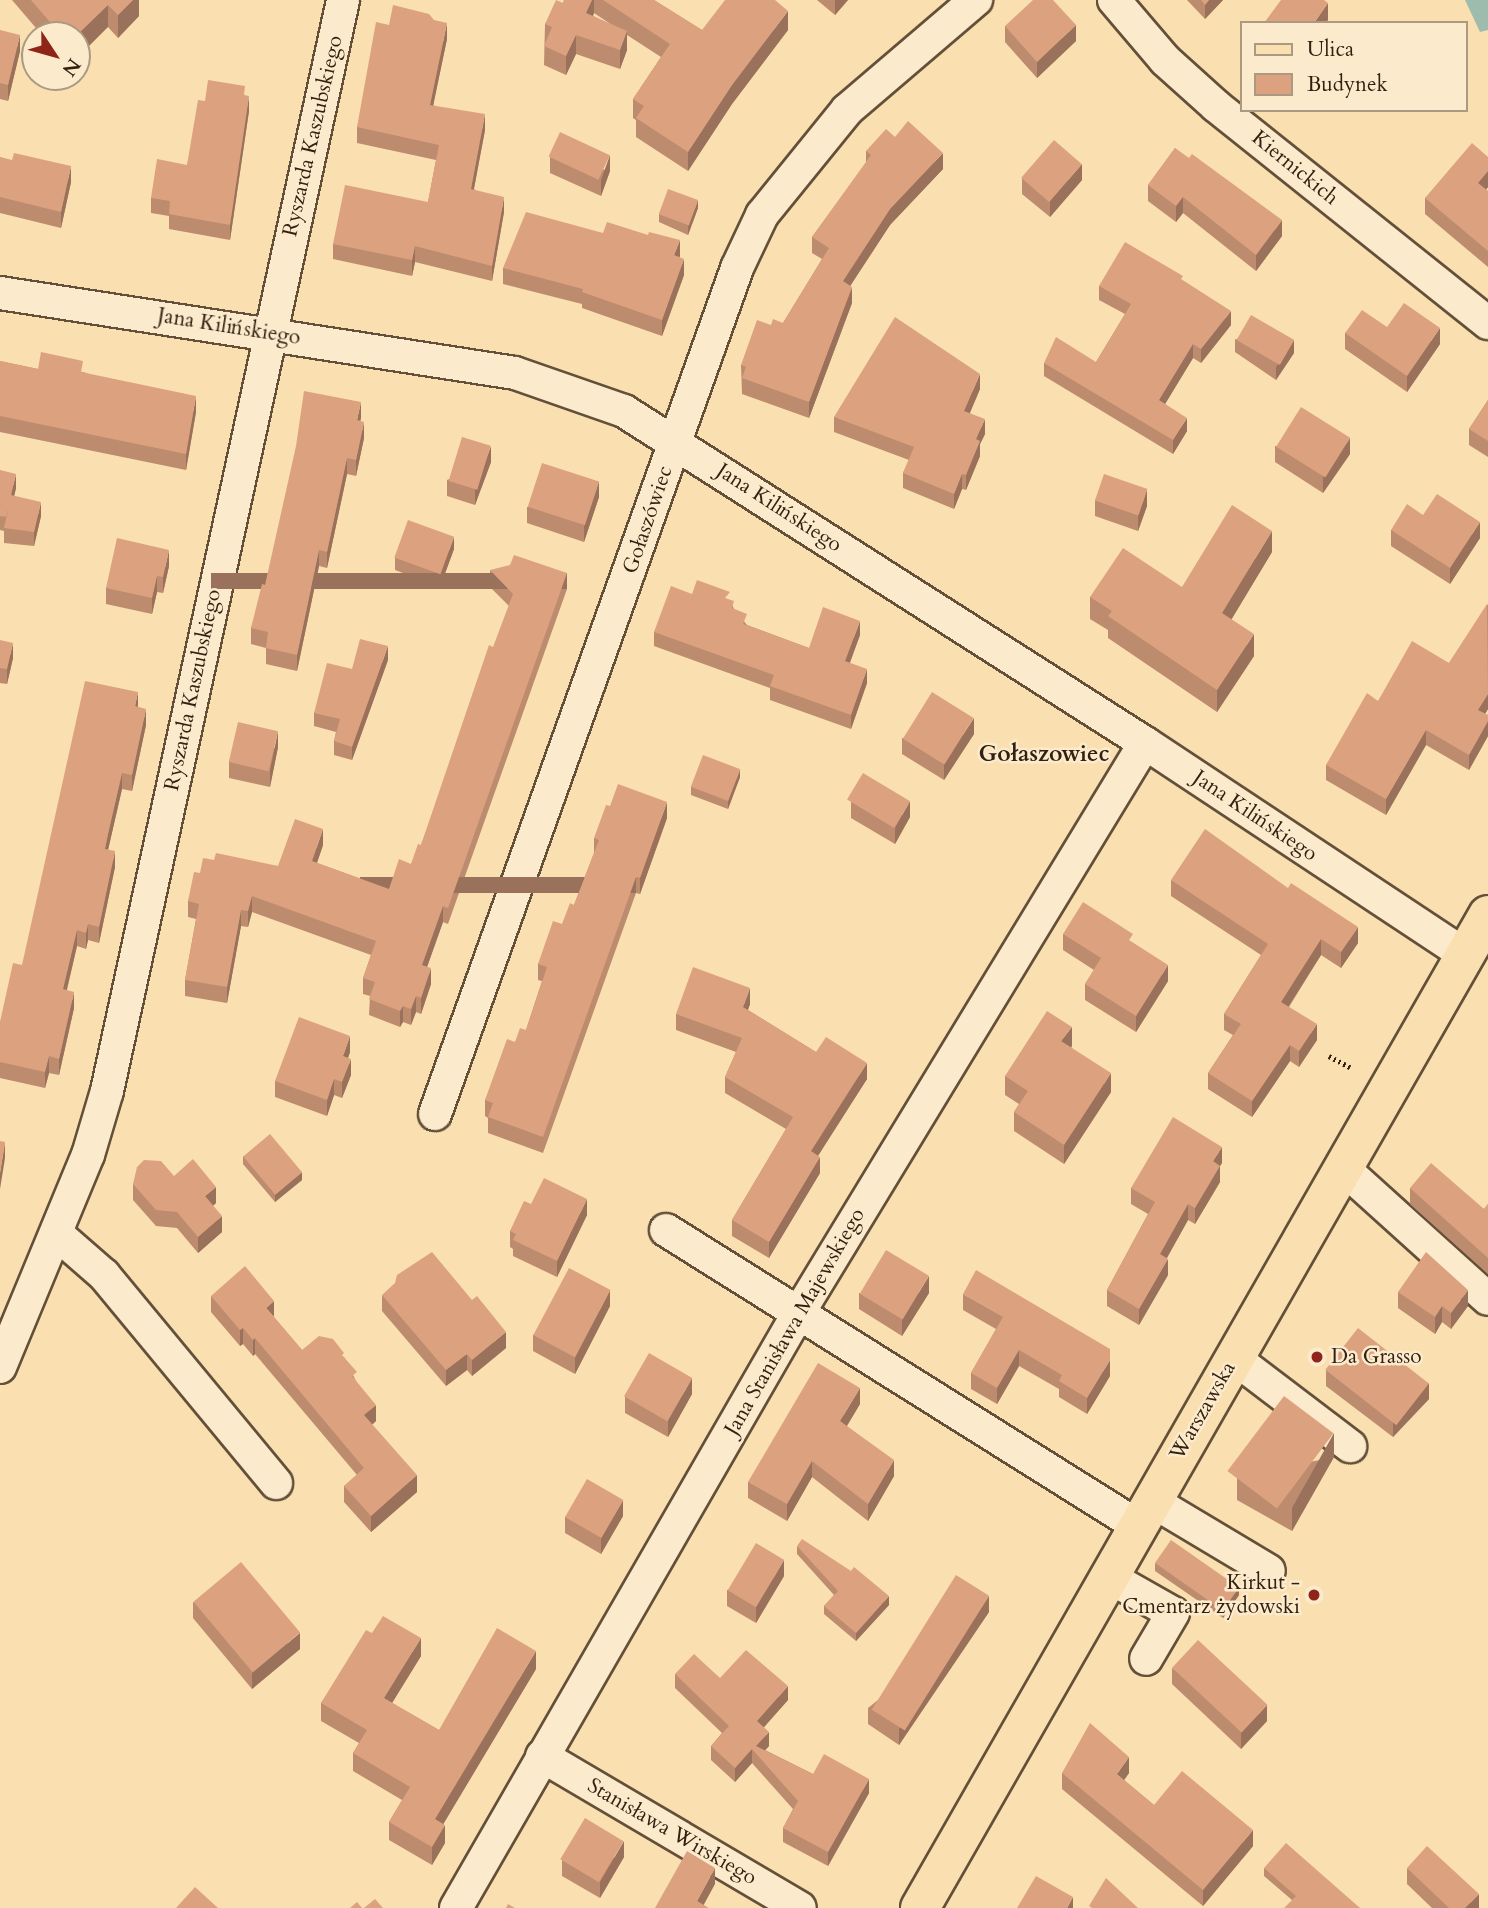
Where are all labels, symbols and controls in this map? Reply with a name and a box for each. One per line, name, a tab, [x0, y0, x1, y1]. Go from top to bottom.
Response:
north arrow	[21, 21, 91, 91]
legend	[1240, 21, 1467, 112]
street label: Ryszarda Kaszubskiego	[278, 33, 348, 239]
text: Ulica	[1307, 35, 1354, 64]
text: N	[56, 53, 87, 81]
text: Budynek	[1307, 70, 1388, 99]
street label: Kiernickich	[1247, 125, 1343, 211]
street label: Jana Kilińskiego	[156, 303, 302, 351]
street label: Jana Kilińskiego	[712, 458, 846, 558]
street label: Gołaszówiec	[618, 463, 678, 577]
street label: Ryszarda Kaszubskiego	[159, 587, 227, 793]
district label: Gołaszowiec	[978, 740, 1110, 768]
street label: Jana Kilińskiego	[1188, 765, 1322, 867]
street label: Jana Stanisława Majewskiego	[719, 1204, 871, 1440]
place label: Da Grasso	[1331, 1344, 1422, 1370]
marker: Da Grasso	[1309, 1349, 1325, 1365]
street label: Warszawska	[1165, 1357, 1241, 1465]
place label: Kirkut - Cmentarz żydowski	[1122, 1570, 1300, 1620]
marker: Kirkut - Cmentarz żydowski	[1306, 1587, 1322, 1603]
street label: Stanisława Wirskiego	[583, 1773, 761, 1891]

